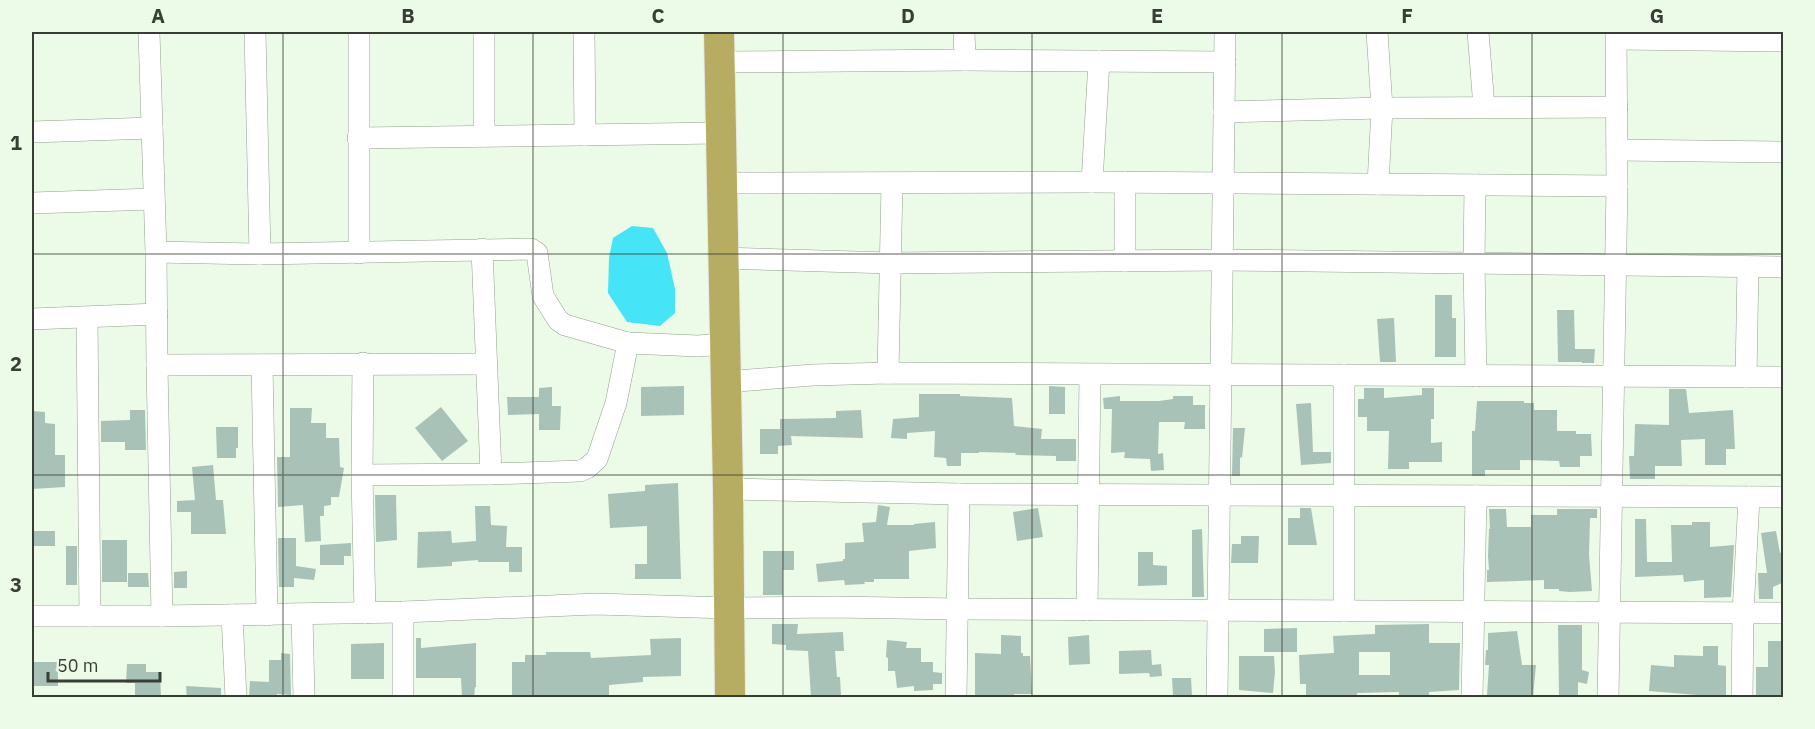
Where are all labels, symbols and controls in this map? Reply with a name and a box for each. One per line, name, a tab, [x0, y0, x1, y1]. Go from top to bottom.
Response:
text: A	[151, 2, 165, 29]
text: B	[401, 2, 415, 29]
text: C	[651, 2, 665, 29]
text: D	[901, 2, 915, 29]
text: E	[1151, 2, 1163, 29]
text: F	[1401, 2, 1413, 29]
text: G	[1650, 2, 1664, 29]
text: 1	[10, 129, 22, 156]
text: 2	[10, 350, 22, 377]
text: 3	[10, 571, 22, 598]
scale bar	[48, 645, 160, 683]
text: 50 m	[57, 654, 99, 677]

